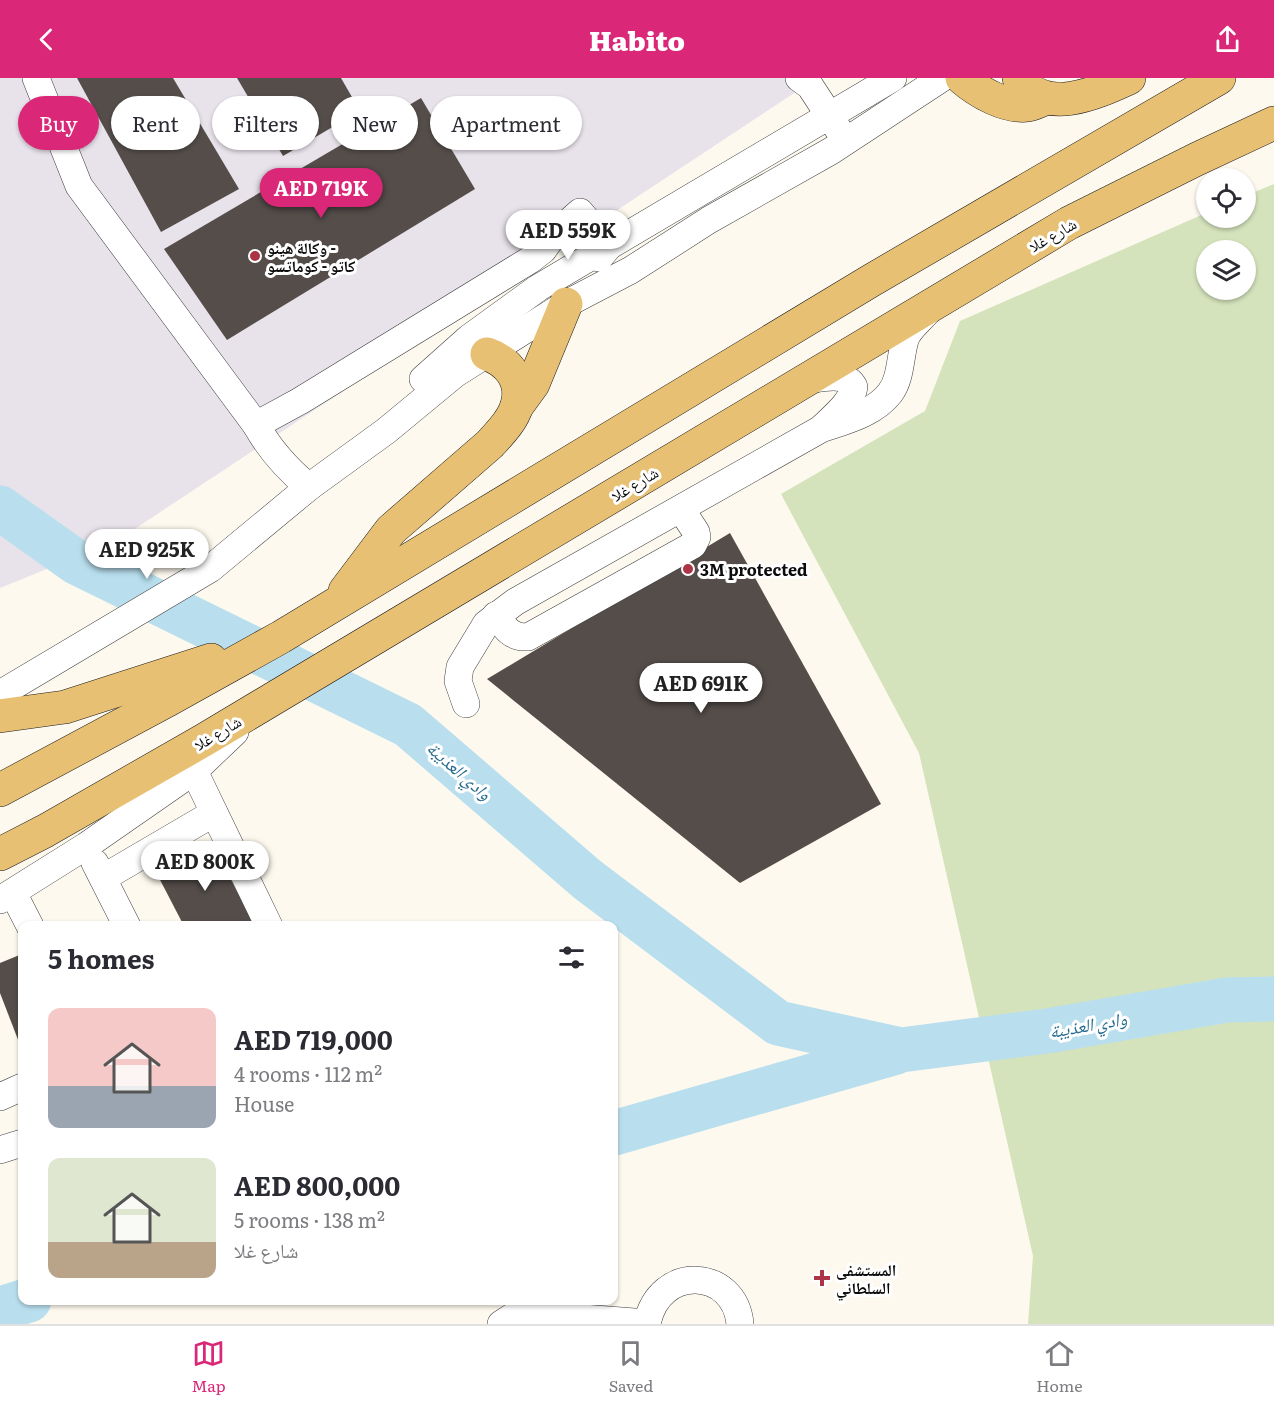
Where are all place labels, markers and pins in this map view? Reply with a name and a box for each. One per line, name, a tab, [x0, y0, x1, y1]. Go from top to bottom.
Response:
pin: AED 719K	[259, 168, 383, 219]
pin: AED 559K	[506, 210, 630, 261]
place label: وكالة هينو - كاتو - كوماتسو	[267, 235, 355, 277]
marker: وكالة هينو - كاتو - كوماتسو	[248, 249, 262, 263]
pin: AED 925K	[85, 529, 209, 580]
place label: 3M protected	[700, 557, 808, 581]
marker: 3M protected	[681, 562, 695, 576]
pin: AED 691K	[639, 663, 763, 714]
pin: AED 800K	[143, 841, 267, 892]
place label: المستشفى السلطاني	[836, 1257, 896, 1301]
marker: المستشفى السلطاني	[813, 1269, 831, 1287]

